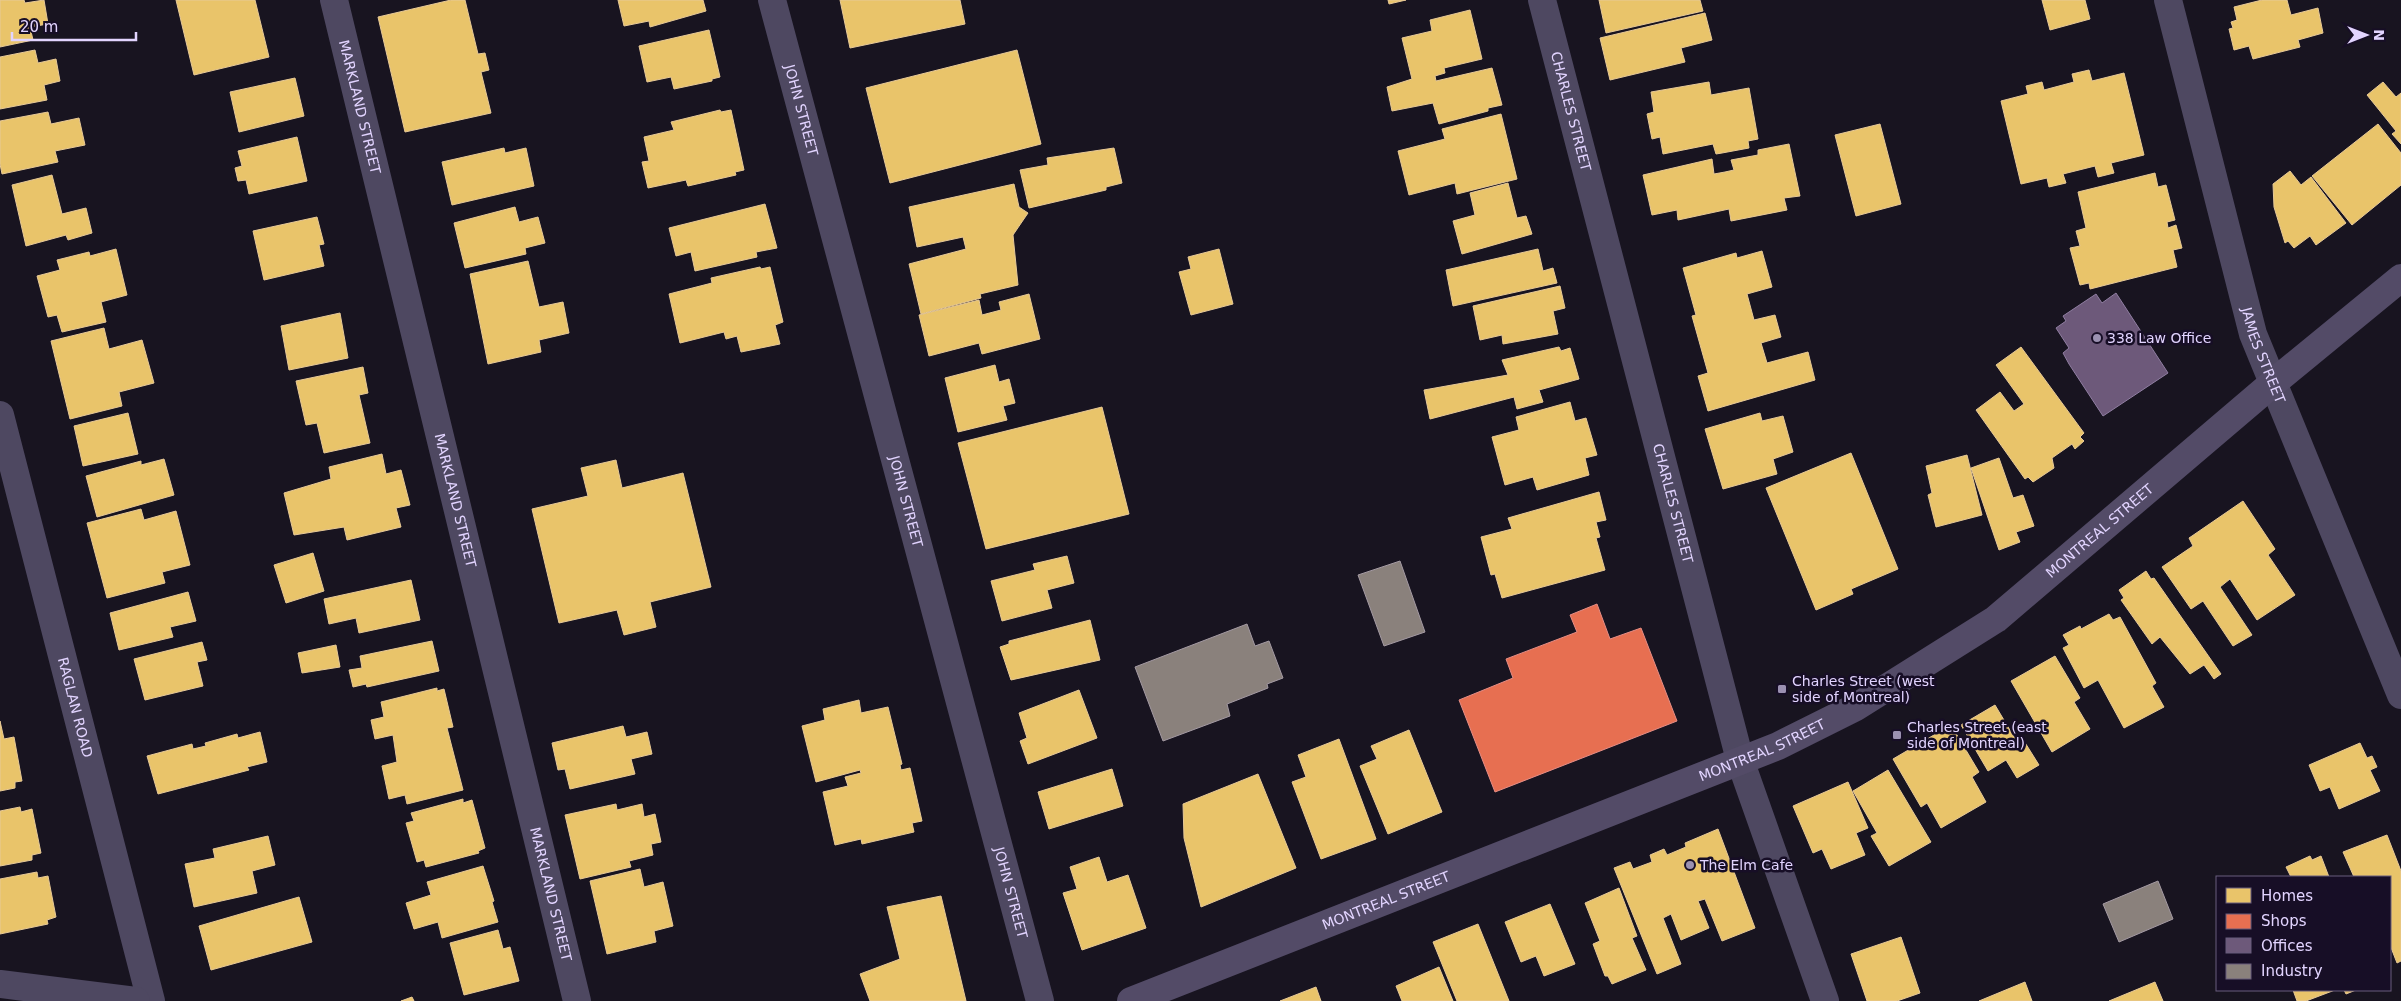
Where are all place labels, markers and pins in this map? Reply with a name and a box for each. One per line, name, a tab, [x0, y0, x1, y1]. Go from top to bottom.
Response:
place label: 338 Law Office	[2107, 330, 2211, 346]
marker: 338 Law Office	[2091, 332, 2103, 344]
place label: Charles Street (west side of Montreal)	[1792, 673, 1935, 705]
marker: Charles Street (west side of Montreal)	[1776, 683, 1788, 695]
place label: Charles Street (east side of Montreal)	[1907, 719, 2047, 751]
marker: Charles Street (east side of Montreal)	[1891, 729, 1903, 741]
place label: The Elm Cafe	[1699, 857, 1793, 873]
marker: The Elm Cafe	[1684, 859, 1696, 871]

